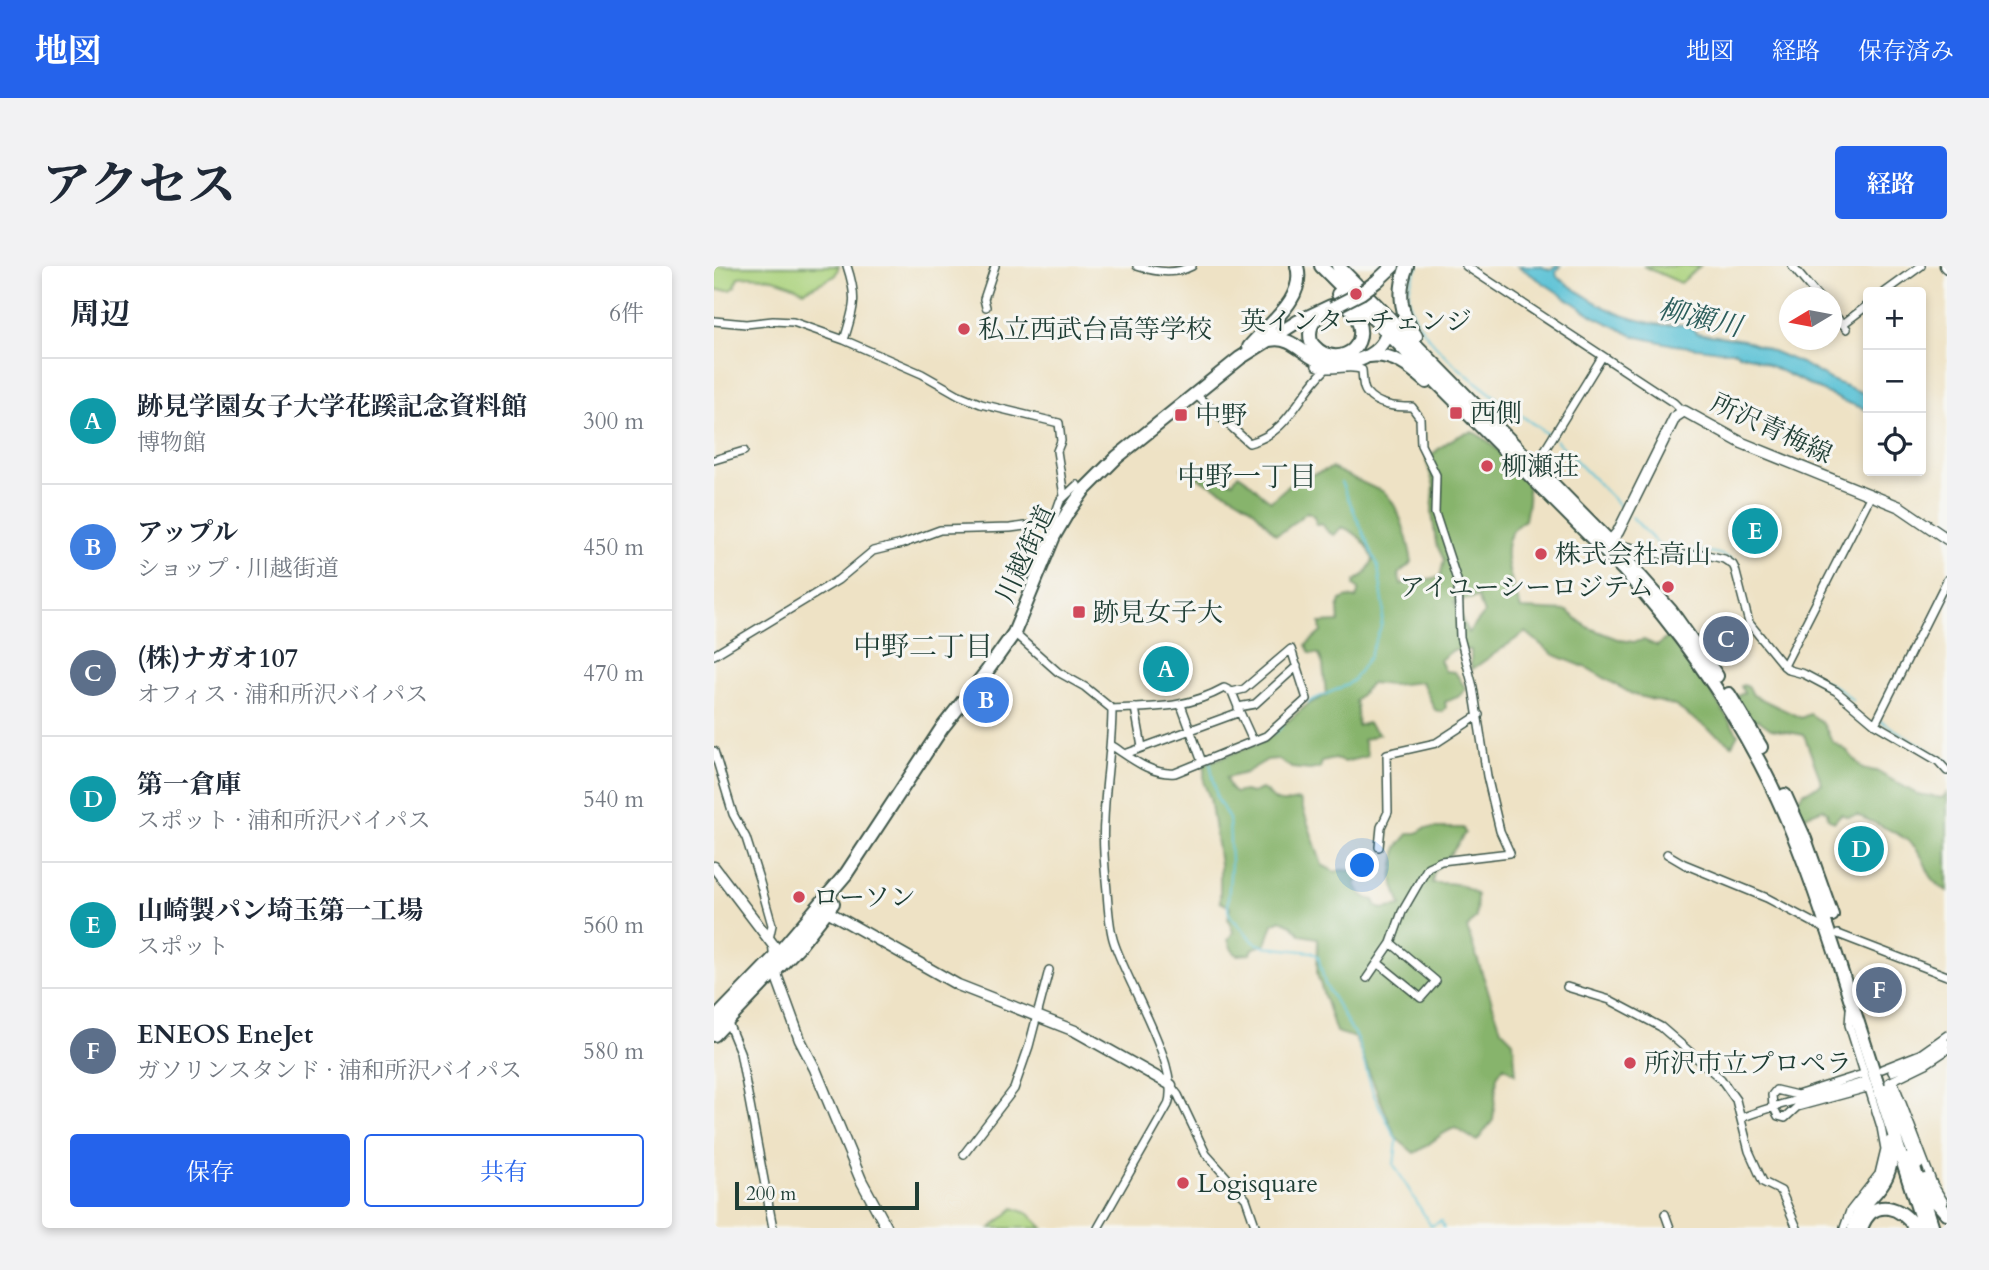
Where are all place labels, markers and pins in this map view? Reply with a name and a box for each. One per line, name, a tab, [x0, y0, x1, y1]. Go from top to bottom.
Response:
marker: 英インターチェンジ	[1348, 286, 1364, 302]
place label: 英インターチェンジ	[1240, 304, 1472, 339]
place label: 私立西武台高等学校	[978, 312, 1212, 347]
marker: 私立西武台高等学校	[956, 321, 972, 337]
place label: 西側	[1470, 396, 1522, 431]
place label: 中野	[1195, 398, 1247, 433]
marker: 西側	[1448, 405, 1464, 421]
marker: 中野	[1173, 407, 1189, 423]
place label: 柳瀬荘	[1501, 449, 1579, 484]
marker: 柳瀬荘	[1479, 458, 1495, 474]
pin: E	[1732, 505, 1778, 557]
place label: 株式会社高山	[1555, 537, 1711, 572]
marker: 株式会社高山	[1533, 546, 1549, 562]
place label: アイユーシーロジテム	[1399, 570, 1654, 605]
marker: アイユーシーロジテム	[1660, 579, 1676, 595]
place label: 跡見女子大	[1093, 595, 1223, 630]
marker: 跡見女子大	[1071, 604, 1087, 620]
pin: C	[1703, 613, 1749, 665]
pin: A	[1143, 643, 1189, 695]
pin: B	[963, 674, 1009, 726]
pin: D	[1838, 823, 1884, 875]
place label: ローソン	[813, 880, 916, 915]
marker: ローソン	[791, 889, 807, 905]
pin: F	[1856, 964, 1902, 1016]
place label: 所沢市立プロペラ	[1644, 1046, 1852, 1081]
marker: 所沢市立プロペラ	[1622, 1055, 1638, 1071]
place label: Logisquare	[1197, 1166, 1318, 1201]
marker: Logisquare	[1175, 1175, 1191, 1191]

